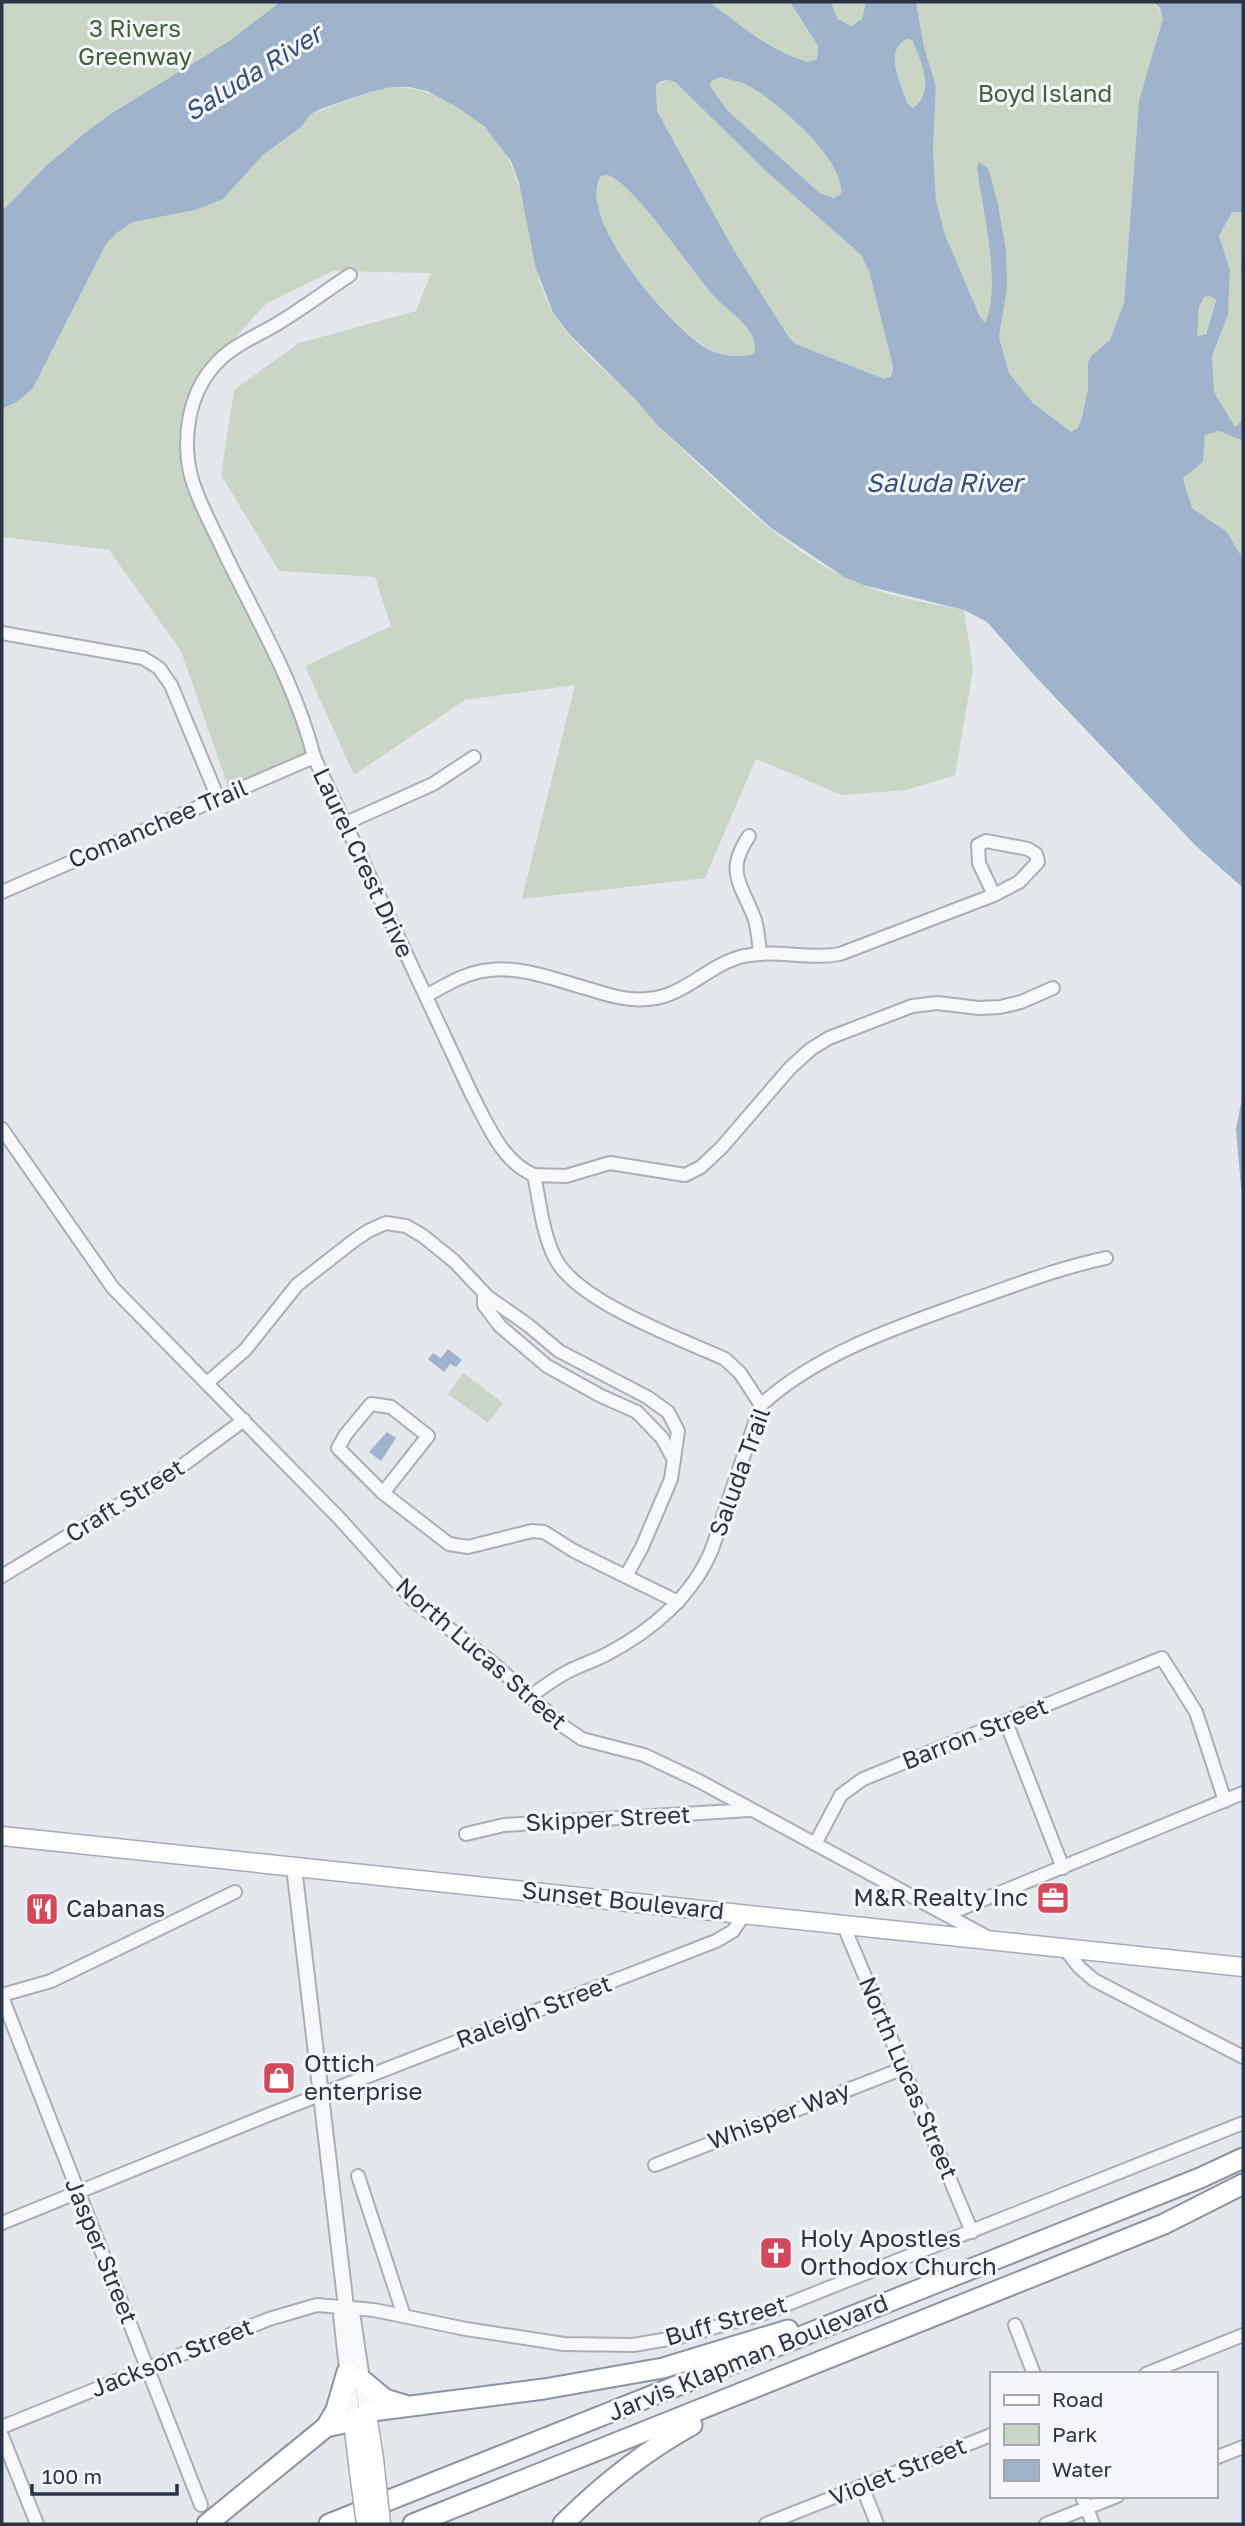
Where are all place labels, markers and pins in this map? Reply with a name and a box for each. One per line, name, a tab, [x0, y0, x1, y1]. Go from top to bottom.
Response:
office icon: M&R Realty Inc	[1034, 1879, 1072, 1917]
place label: M&R Realty Inc	[853, 1882, 1028, 1911]
restaurant icon: Cabanas	[23, 1890, 61, 1928]
place label: Cabanas	[66, 1893, 165, 1922]
place label: Ottich enterprise	[304, 2048, 423, 2105]
shop icon: Ottich enterprise	[260, 2059, 298, 2097]
place label: Holy Apostles Orthodox Church	[800, 2223, 997, 2280]
church icon: Holy Apostles Orthodox Church	[757, 2234, 795, 2272]

